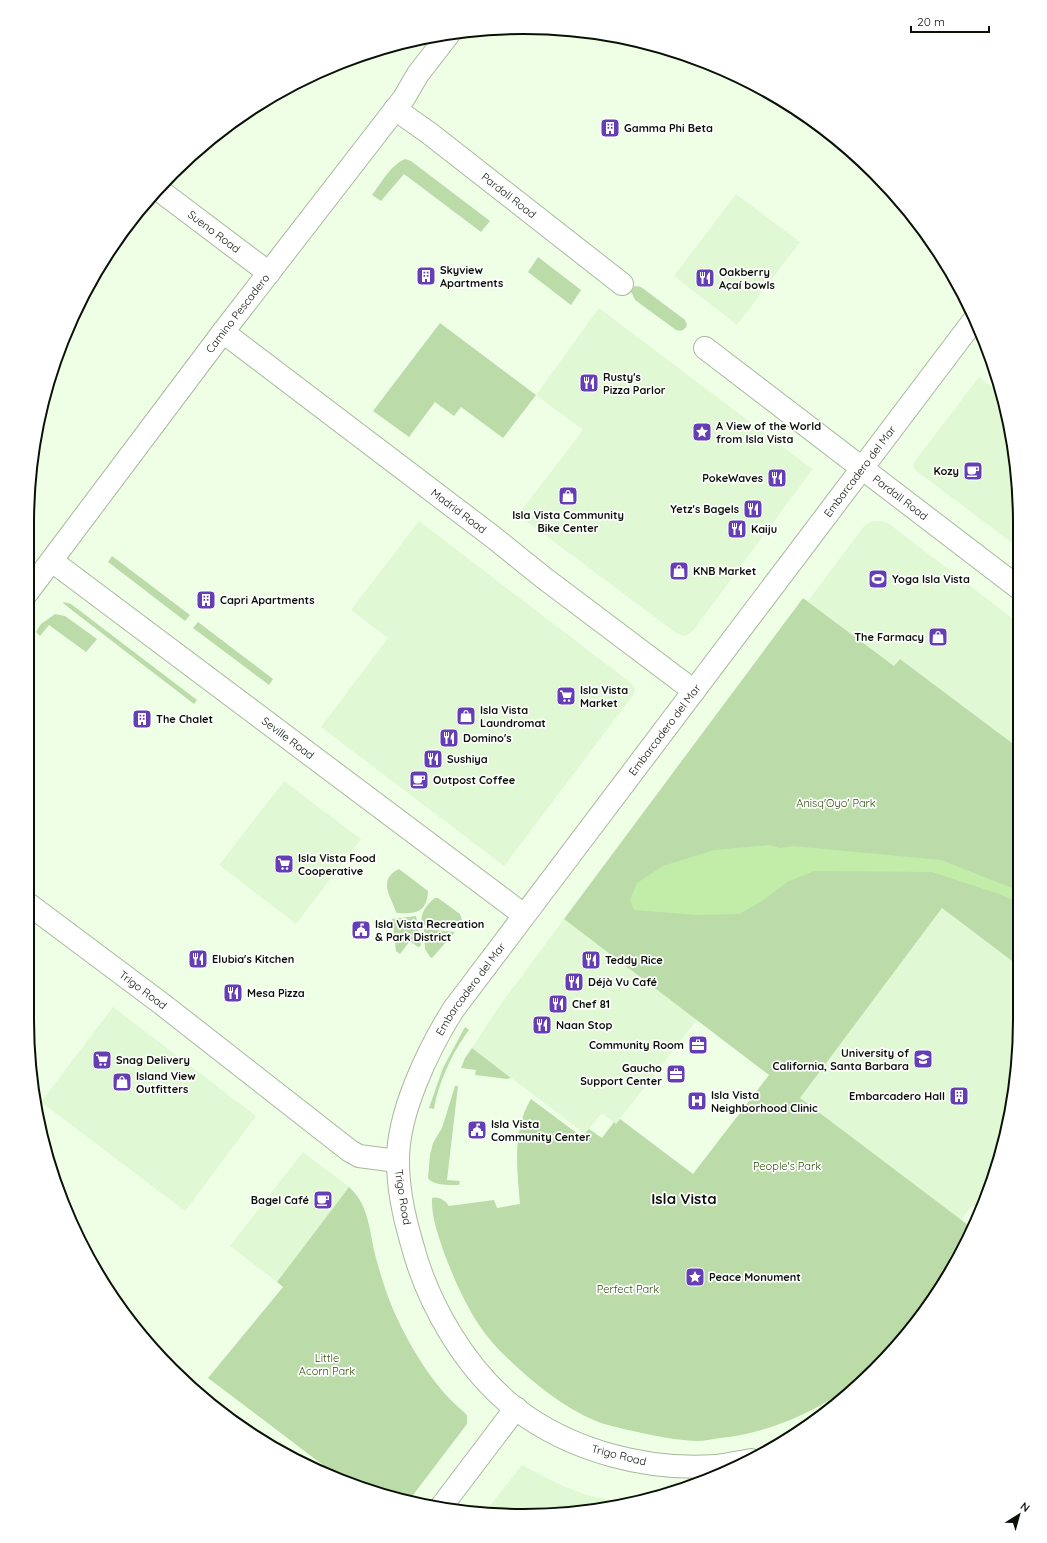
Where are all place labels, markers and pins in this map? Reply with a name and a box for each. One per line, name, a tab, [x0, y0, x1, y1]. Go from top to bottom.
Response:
building icon: Gamma Phi Beta	[599, 117, 621, 139]
place label: Gamma Phi Beta	[624, 121, 713, 135]
place label: Skyview Apartments	[440, 263, 503, 290]
building icon: Skyview Apartments	[415, 265, 437, 287]
place label: Oakberry Açaí bowls	[719, 265, 775, 292]
restaurant icon: Oakberry Açaí bowls	[694, 267, 716, 289]
place label: Rusty's Pizza Parlor	[603, 370, 666, 397]
restaurant icon: Rusty's Pizza Parlor	[578, 372, 600, 394]
place label: A View of the World from Isla Vista	[716, 419, 821, 446]
place icon: A View of the World from Isla Vista	[691, 421, 713, 443]
cafe icon: Kozy	[962, 460, 984, 482]
place label: Kozy	[933, 464, 959, 478]
restaurant icon: PokeWaves	[766, 467, 788, 489]
place label: PokeWaves	[702, 471, 763, 485]
shop icon: Isla Vista Community Bike Center	[557, 485, 579, 507]
restaurant icon: Yetz's Bagels	[742, 498, 764, 520]
place label: Yetz's Bagels	[670, 502, 739, 516]
place label: Isla Vista Community Bike Center	[512, 508, 624, 535]
restaurant icon: Kaiju	[726, 518, 748, 540]
place label: Kaiju	[751, 522, 777, 536]
shop icon: KNB Market	[668, 560, 690, 582]
place label: KNB Market	[693, 564, 756, 578]
sports icon: Yoga Isla Vista	[867, 568, 889, 590]
place label: Yoga Isla Vista	[892, 572, 970, 586]
building icon: Capri Apartments	[195, 589, 217, 611]
place label: Capri Apartments	[220, 593, 315, 607]
shop icon: The Farmacy	[927, 626, 949, 648]
place label: The Farmacy	[854, 630, 924, 644]
place label: Isla Vista Market	[580, 683, 628, 710]
supermarket icon: Isla Vista Market	[555, 685, 577, 707]
place label: Isla Vista Laundromat	[480, 703, 546, 730]
shop icon: Isla Vista Laundromat	[455, 705, 477, 727]
building icon: The Chalet	[131, 708, 153, 730]
place label: The Chalet	[156, 712, 213, 726]
restaurant icon: Domino's	[438, 727, 460, 749]
place label: Domino's	[463, 731, 512, 745]
restaurant icon: Sushiya	[422, 748, 444, 770]
place label: Sushiya	[447, 752, 488, 766]
cafe icon: Outpost Coffee	[408, 769, 430, 791]
place label: Outpost Coffee	[433, 773, 516, 787]
place label: Isla Vista Food Cooperative	[298, 851, 376, 878]
supermarket icon: Isla Vista Food Cooperative	[273, 853, 295, 875]
place label: Isla Vista Recreation & Park District	[375, 917, 484, 944]
public building icon: Isla Vista Recreation & Park District	[350, 919, 372, 941]
restaurant icon: Elubia's Kitchen	[187, 948, 209, 970]
restaurant icon: Teddy Rice	[580, 949, 602, 971]
place label: Elubia's Kitchen	[212, 952, 294, 966]
place label: Teddy Rice	[605, 953, 663, 967]
restaurant icon: Déjà Vu Café	[563, 971, 585, 993]
place label: Déjà Vu Café	[588, 975, 658, 989]
restaurant icon: Mesa Pizza	[222, 982, 244, 1004]
place label: Mesa Pizza	[247, 986, 305, 1000]
restaurant icon: Chef 81	[547, 993, 569, 1015]
place label: Chef 81	[572, 997, 610, 1011]
restaurant icon: Naan Stop	[531, 1014, 553, 1036]
place label: Naan Stop	[556, 1018, 613, 1032]
office icon: Community Room	[687, 1034, 709, 1056]
place label: Community Room	[589, 1038, 684, 1052]
place label: University of California, Santa Barbara	[773, 1046, 909, 1073]
school or university icon: University of California, Santa Barbara	[912, 1048, 934, 1070]
supermarket icon: Snag Delivery	[91, 1049, 113, 1071]
place label: Snag Delivery	[116, 1053, 190, 1067]
place label: Gaucho Support Center	[580, 1061, 662, 1088]
office icon: Gaucho Support Center	[665, 1063, 687, 1085]
place label: Island View Outfitters	[136, 1069, 196, 1096]
shop icon: Island View Outfitters	[111, 1071, 133, 1093]
building icon: Embarcadero Hall	[948, 1085, 970, 1107]
place label: Isla Vista Neighborhood Clinic	[711, 1088, 818, 1115]
place label: Embarcadero Hall	[849, 1089, 945, 1103]
hospital icon: Isla Vista Neighborhood Clinic	[686, 1090, 708, 1112]
place label: Isla Vista Community Center	[491, 1117, 591, 1144]
public building icon: Isla Vista Community Center	[466, 1119, 488, 1141]
cafe icon: Bagel Café	[312, 1189, 334, 1211]
place label: Bagel Café	[251, 1193, 309, 1207]
place icon: Peace Monument	[684, 1266, 706, 1288]
place label: Peace Monument	[709, 1270, 801, 1284]

